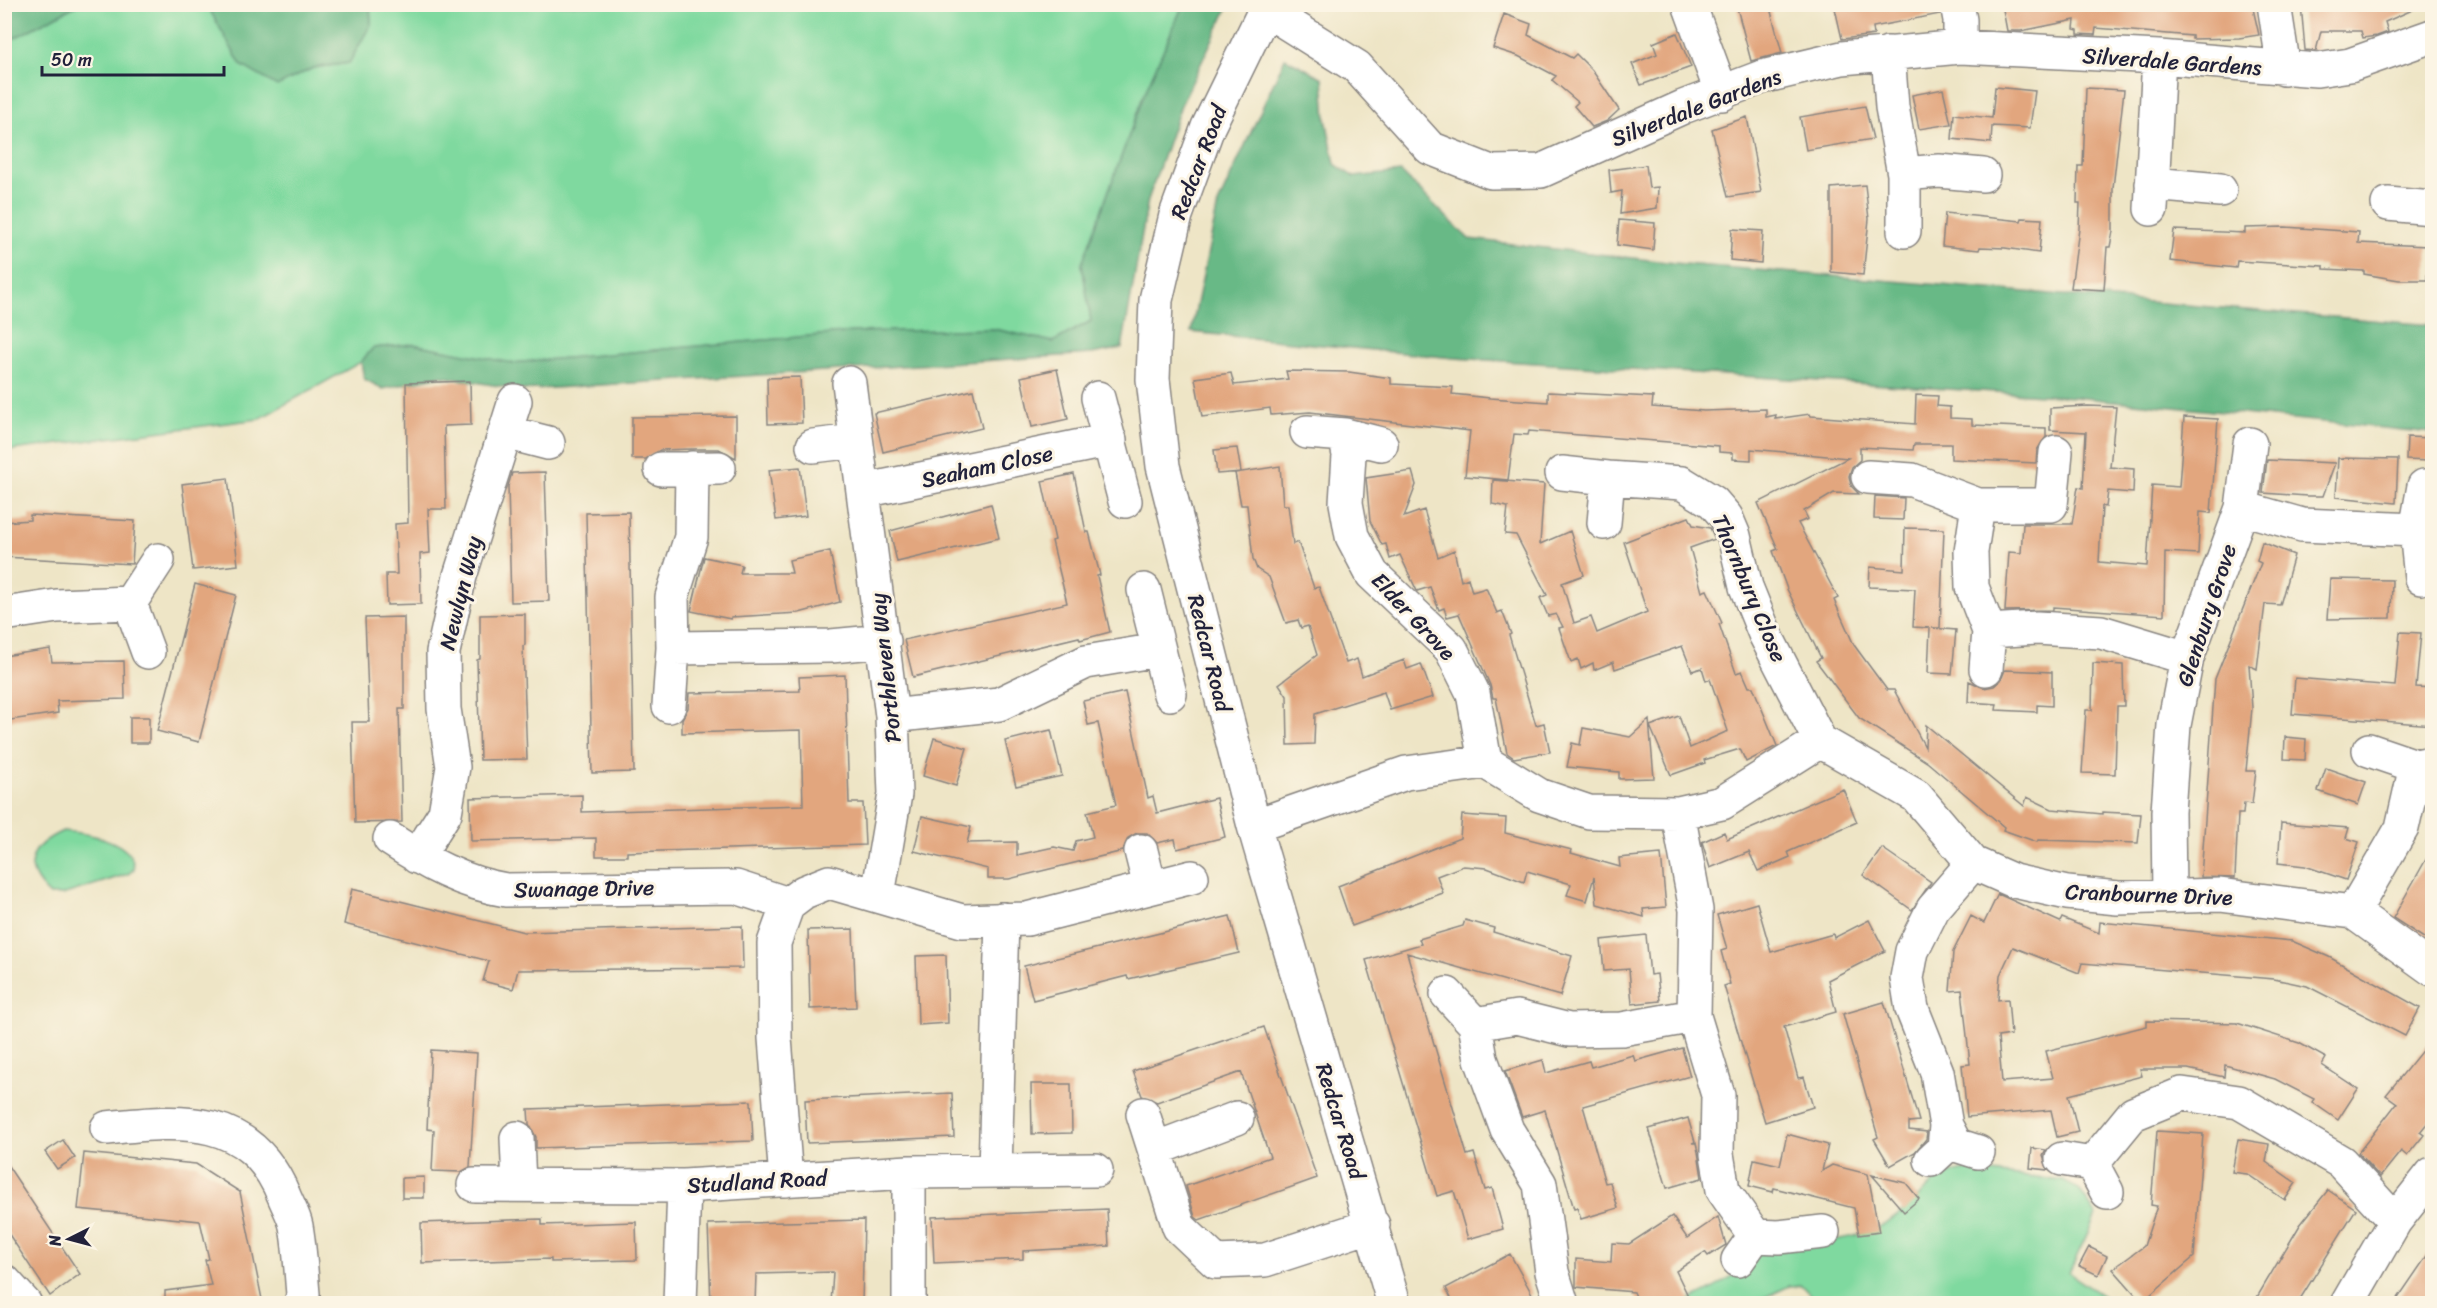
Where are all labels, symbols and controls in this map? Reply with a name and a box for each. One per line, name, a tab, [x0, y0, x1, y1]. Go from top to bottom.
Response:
street label: Silverdale Gardens	[2081, 36, 2263, 87]
scale bar	[42, 39, 224, 77]
text: 50 m	[51, 44, 92, 76]
street label: Silverdale Gardens	[1605, 57, 1787, 158]
street label: Redcar Road	[1159, 98, 1239, 225]
street label: Seaham Close	[918, 433, 1057, 499]
street label: Thornbury Close	[1701, 508, 1798, 669]
street label: Newlyn Way	[427, 531, 494, 654]
street label: Glenbury Grove	[2165, 539, 2248, 692]
street label: Elder Grove	[1362, 563, 1466, 670]
street label: Redcar Road	[1176, 590, 1243, 717]
street label: Porthleven Way	[858, 591, 913, 745]
street label: Swanage Drive	[514, 868, 654, 909]
street label: Cranbourne Drive	[2065, 872, 2234, 917]
street label: Redcar Road	[1304, 1058, 1377, 1186]
street label: Studland Road	[686, 1158, 829, 1205]
north arrow	[39, 1209, 99, 1269]
text: N	[39, 1233, 70, 1249]

